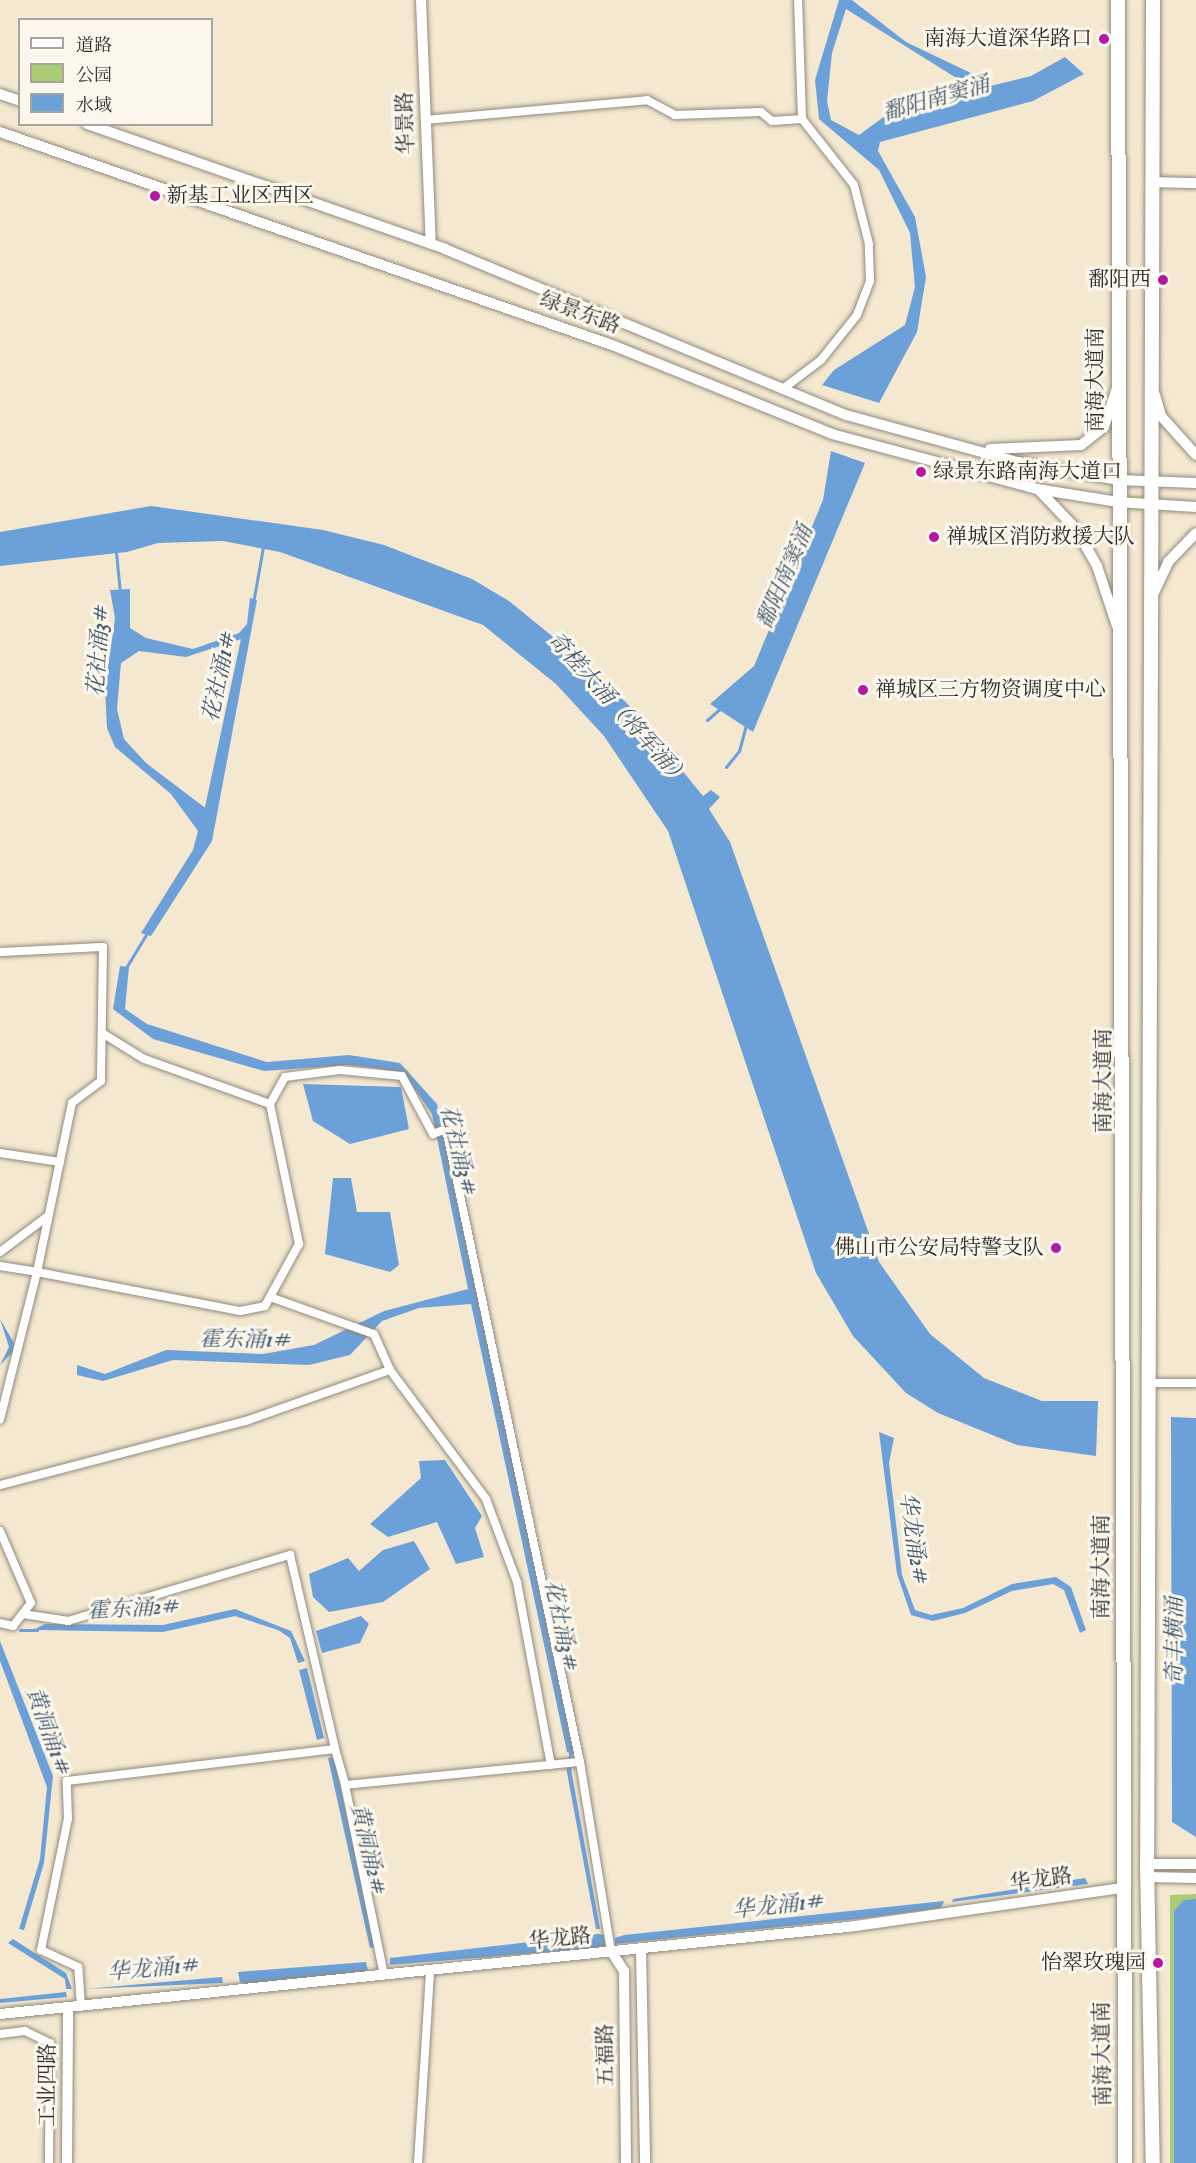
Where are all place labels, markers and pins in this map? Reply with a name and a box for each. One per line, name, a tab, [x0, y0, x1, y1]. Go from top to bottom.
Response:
place label: 南海大道深华路口	[924, 26, 1092, 52]
marker: 南海大道深华路口	[1097, 32, 1111, 46]
place label: 新基工业区西区	[167, 183, 314, 209]
marker: 新基工业区西区	[148, 189, 162, 203]
place label: 鄱阳西	[1088, 267, 1151, 293]
marker: 鄱阳西	[1156, 273, 1170, 287]
place label: 绿景东路南海大道口	[933, 459, 1122, 485]
marker: 绿景东路南海大道口	[914, 465, 928, 479]
place label: 禅城区消防救援大队	[946, 524, 1135, 550]
marker: 禅城区消防救援大队	[927, 530, 941, 544]
place label: 禅城区三方物资调度中心	[875, 677, 1106, 703]
marker: 禅城区三方物资调度中心	[856, 683, 870, 697]
place label: 佛山市公安局特警支队	[834, 1235, 1044, 1261]
marker: 佛山市公安局特警支队	[1049, 1241, 1063, 1255]
place label: 怡翠玫瑰园	[1041, 1950, 1146, 1976]
marker: 怡翠玫瑰园	[1151, 1956, 1165, 1970]

